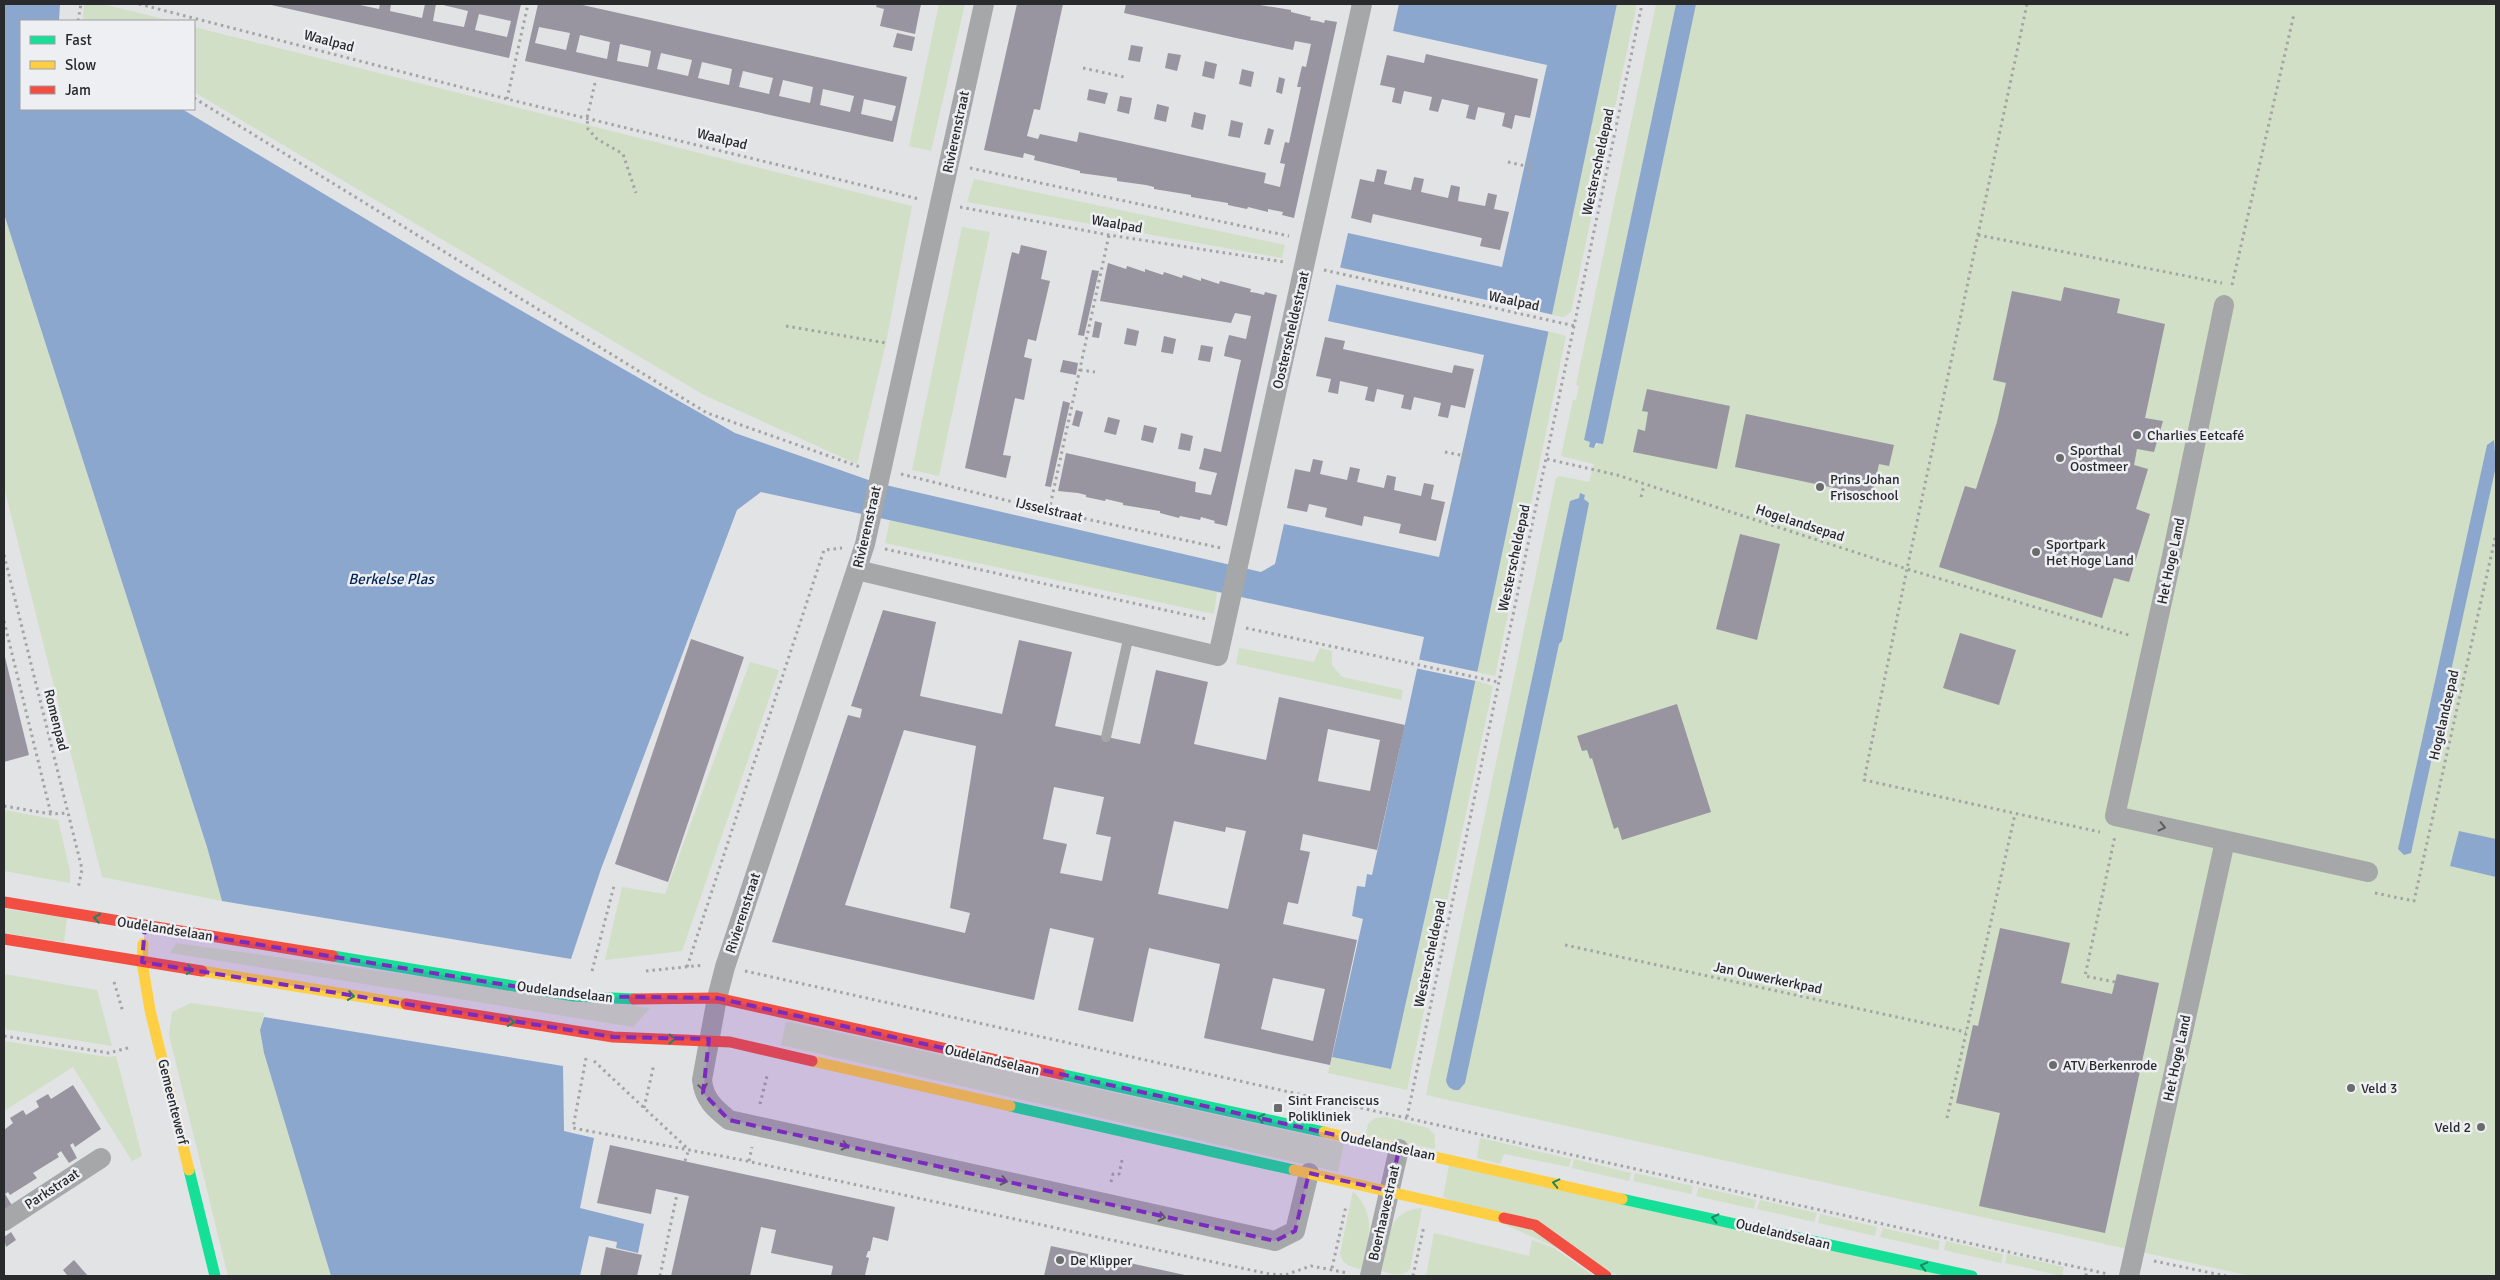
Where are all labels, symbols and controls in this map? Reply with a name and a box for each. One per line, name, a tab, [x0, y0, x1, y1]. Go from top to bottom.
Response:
legend	[20, 20, 195, 110]
street label: Waalpad	[302, 26, 356, 56]
text: Fast	[65, 31, 92, 49]
text: Slow	[65, 56, 96, 74]
text: Jam	[65, 81, 91, 99]
street label: Rivierenstraat	[939, 89, 973, 175]
street label: Westerscheldepad	[1578, 107, 1618, 217]
street label: Waalpad	[695, 125, 749, 153]
street label: Waalpad	[1090, 211, 1144, 237]
street label: Oosterscheldestraat	[1269, 269, 1313, 391]
street label: Waalpad	[1487, 287, 1541, 315]
place label: Charlies Eetcafé	[2147, 427, 2244, 444]
marker: Charlies Eetcafé	[2131, 429, 2143, 441]
place label: Sporthal Oostmeer	[2070, 442, 2129, 475]
marker: Sporthal Oostmeer	[2054, 452, 2066, 464]
place label: Prins Johan Frisoschool	[1830, 471, 1900, 504]
marker: Prins Johan Frisoschool	[1814, 481, 1826, 493]
street label: Rivierenstraat	[849, 484, 885, 570]
street label: IJsselstraat	[1014, 494, 1084, 526]
street label: Hogelandsepad	[1753, 501, 1847, 545]
street label: Westerscheldepad	[1494, 503, 1534, 613]
street label: Het Hoge Land	[2154, 516, 2188, 606]
place label: Sportpark Het Hoge Land	[2046, 536, 2134, 569]
marker: Sportpark Het Hoge Land	[2030, 546, 2042, 558]
water label: Berkelse Plas	[348, 570, 435, 588]
street label: Hogelandsepad	[2425, 668, 2463, 762]
street label: Romenpad	[40, 687, 72, 753]
one-way arrow	[2158, 821, 2167, 831]
street label: Rivierenstraat	[722, 871, 764, 955]
street label: Westerscheldepad	[1410, 899, 1450, 1009]
one-way arrow	[92, 913, 101, 923]
street label: Oudelandselaan	[116, 913, 214, 945]
street label: Jan Ouwerkerkpad	[1712, 958, 1824, 998]
one-way arrow	[186, 964, 194, 974]
street label: Oudelandselaan	[516, 978, 614, 1006]
one-way arrow	[346, 990, 355, 1000]
street label: Het Hoge Land	[2160, 1013, 2194, 1103]
one-way arrow	[507, 1016, 515, 1026]
one-way arrow	[668, 1034, 676, 1044]
street label: Oudelandselaan	[943, 1041, 1041, 1079]
street label: Gemeentewerf	[154, 1057, 192, 1148]
place label: ATV Berkenrode	[2063, 1057, 2157, 1074]
marker: ATV Berkenrode	[2047, 1059, 2059, 1071]
place label: Veld 3	[2361, 1080, 2397, 1097]
marker: Veld 3	[2345, 1082, 2357, 1094]
one-way arrow	[698, 1083, 708, 1091]
place label: Sint Franciscus Polikliniek	[1288, 1092, 1379, 1125]
marker: Sint Franciscus Polikliniek	[1272, 1102, 1284, 1114]
one-way arrow	[1256, 1113, 1265, 1124]
place label: Veld 2	[2435, 1119, 2471, 1136]
marker: Veld 2	[2475, 1121, 2487, 1133]
street label: Oudelandselaan	[1339, 1128, 1437, 1164]
one-way arrow	[841, 1140, 850, 1151]
street label: Boerhaavestraat	[1365, 1163, 1403, 1263]
street label: Parkstraat	[21, 1165, 83, 1213]
one-way arrow	[999, 1175, 1008, 1186]
one-way arrow	[1552, 1178, 1561, 1189]
one-way arrow	[1158, 1211, 1167, 1222]
one-way arrow	[1710, 1214, 1719, 1224]
street label: Oudelandselaan	[1734, 1215, 1832, 1253]
place label: De Klipper	[1070, 1252, 1133, 1269]
marker: De Klipper	[1054, 1254, 1066, 1266]
one-way arrow	[1920, 1261, 1929, 1271]

